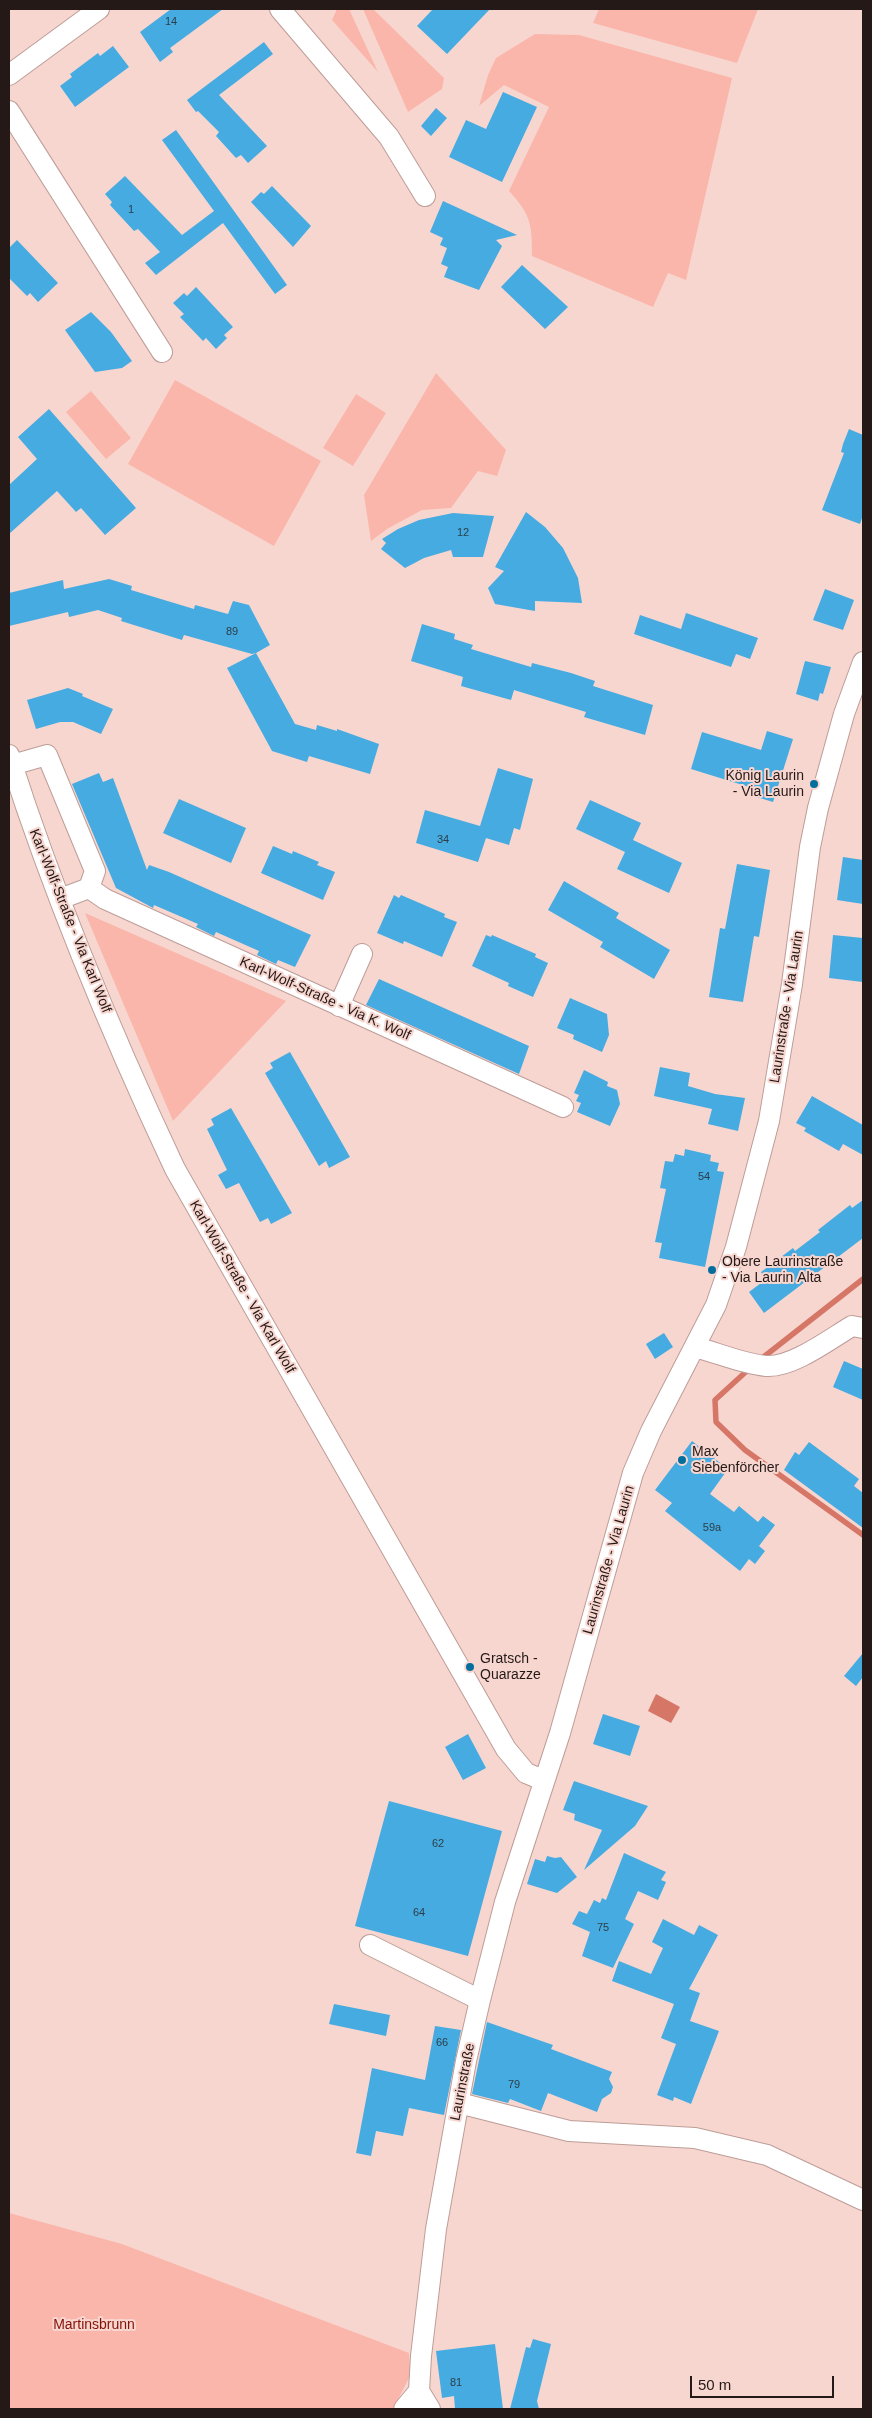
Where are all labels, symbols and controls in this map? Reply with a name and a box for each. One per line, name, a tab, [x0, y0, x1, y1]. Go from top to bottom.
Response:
house number: 14	[165, 15, 177, 29]
house number: 1	[128, 203, 134, 217]
house number: 12	[457, 526, 469, 540]
house number: 89	[226, 625, 238, 639]
place label: König Laurin - Via Laurin	[725, 768, 804, 800]
marker: König Laurin - Via Laurin	[808, 778, 820, 790]
street label: Karl-Wolf-Straße - Via Karl Wolf	[25, 827, 115, 1015]
house number: 34	[437, 833, 449, 847]
street label: Laurinstraße - Via Laurin	[767, 930, 807, 1084]
street label: Karl-Wolf-Straße - Via K. Wolf	[237, 954, 413, 1044]
house number: 54	[698, 1170, 710, 1184]
street label: Karl-Wolf-Straße - Via Karl Wolf	[186, 1198, 298, 1376]
place label: Obere Laurinstraße - Via Laurin Alta	[722, 1254, 843, 1286]
marker: Obere Laurinstraße - Via Laurin Alta	[706, 1264, 718, 1276]
place label: Max Siebenförcher	[692, 1444, 779, 1476]
marker: Max Siebenförcher	[676, 1454, 688, 1466]
street label: Laurinstraße - Via Laurin	[580, 1484, 638, 1636]
house number: 59a	[703, 1521, 721, 1535]
place label: Gratsch - Quarazze	[480, 1651, 541, 1684]
marker: Gratsch - Quarazze	[464, 1661, 476, 1673]
house number: 62	[432, 1837, 444, 1851]
house number: 64	[413, 1906, 425, 1920]
house number: 75	[597, 1921, 609, 1935]
house number: 66	[436, 2036, 448, 2050]
street label: Laurinstraße	[447, 2042, 479, 2122]
house number: 79	[508, 2078, 520, 2092]
park label: Martinsbrunn	[53, 2317, 135, 2333]
scale bar	[692, 2366, 836, 2398]
house number: 81	[450, 2376, 462, 2390]
text: 50 m	[698, 2376, 731, 2393]

